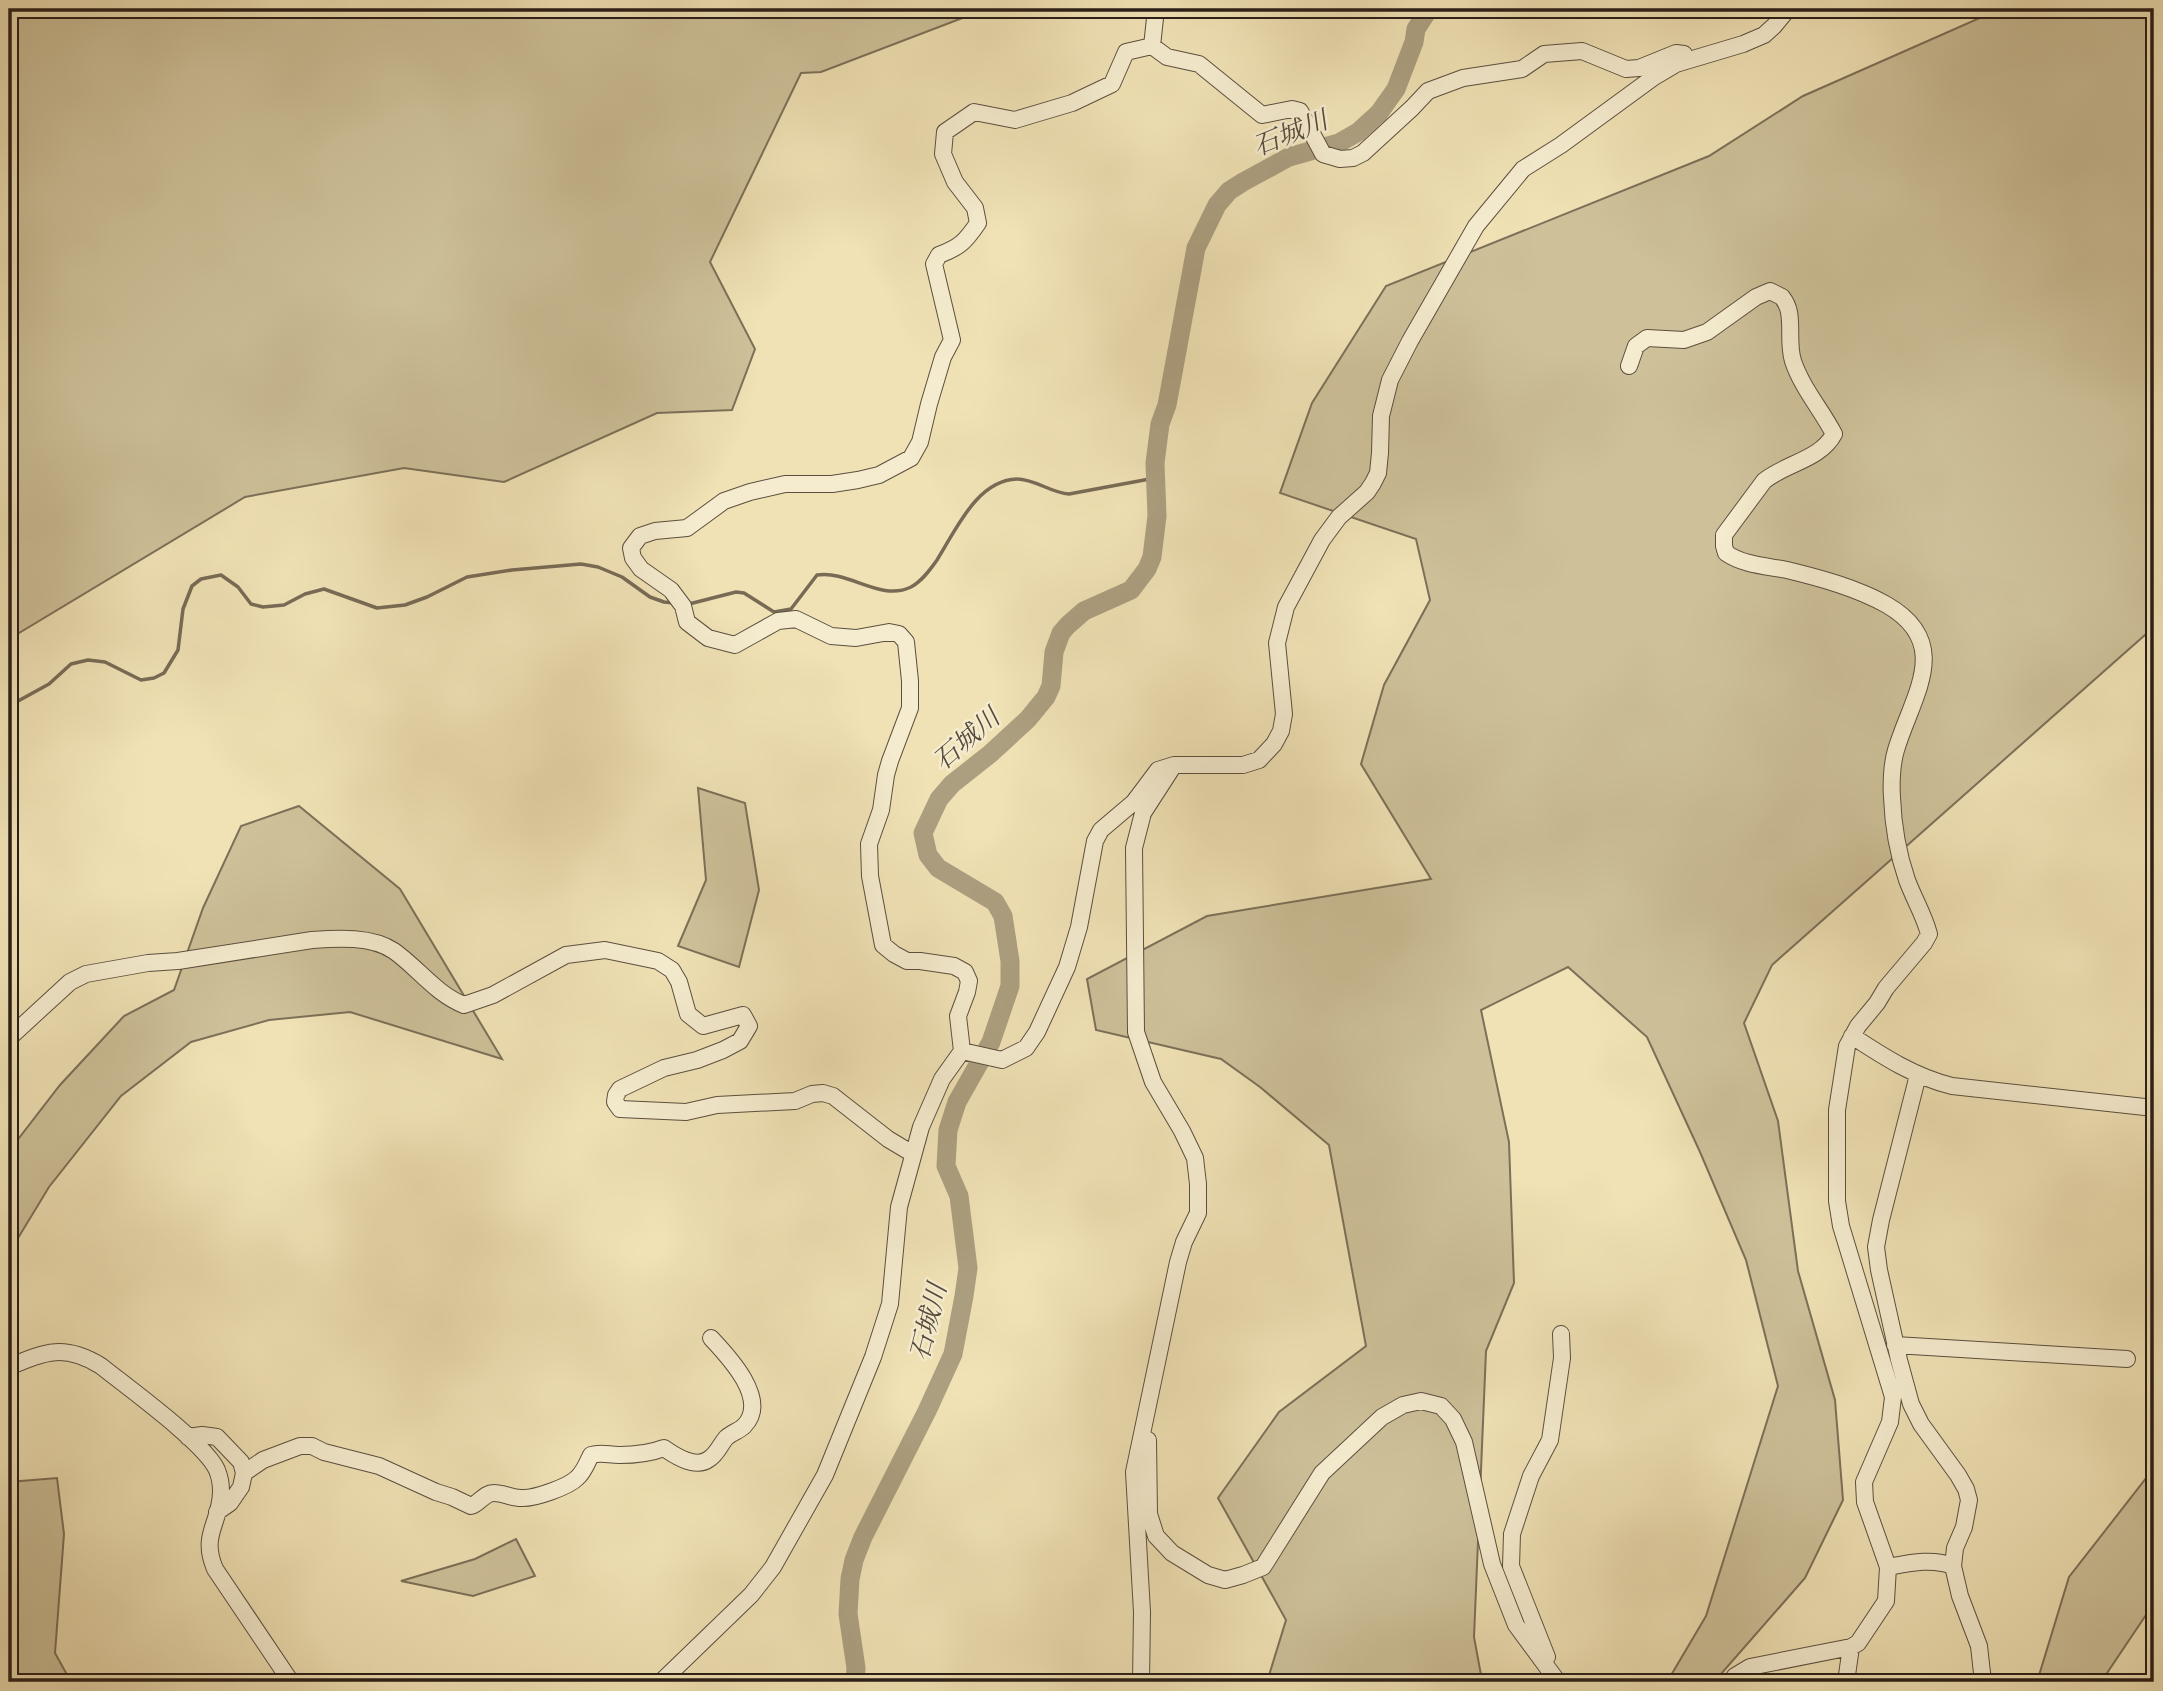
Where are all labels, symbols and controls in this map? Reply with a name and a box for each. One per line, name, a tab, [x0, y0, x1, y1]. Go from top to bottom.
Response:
water label: 石城川	[1248, 103, 1335, 163]
water label: 石城川	[927, 700, 1009, 777]
water label: 石城川	[904, 1278, 955, 1364]

